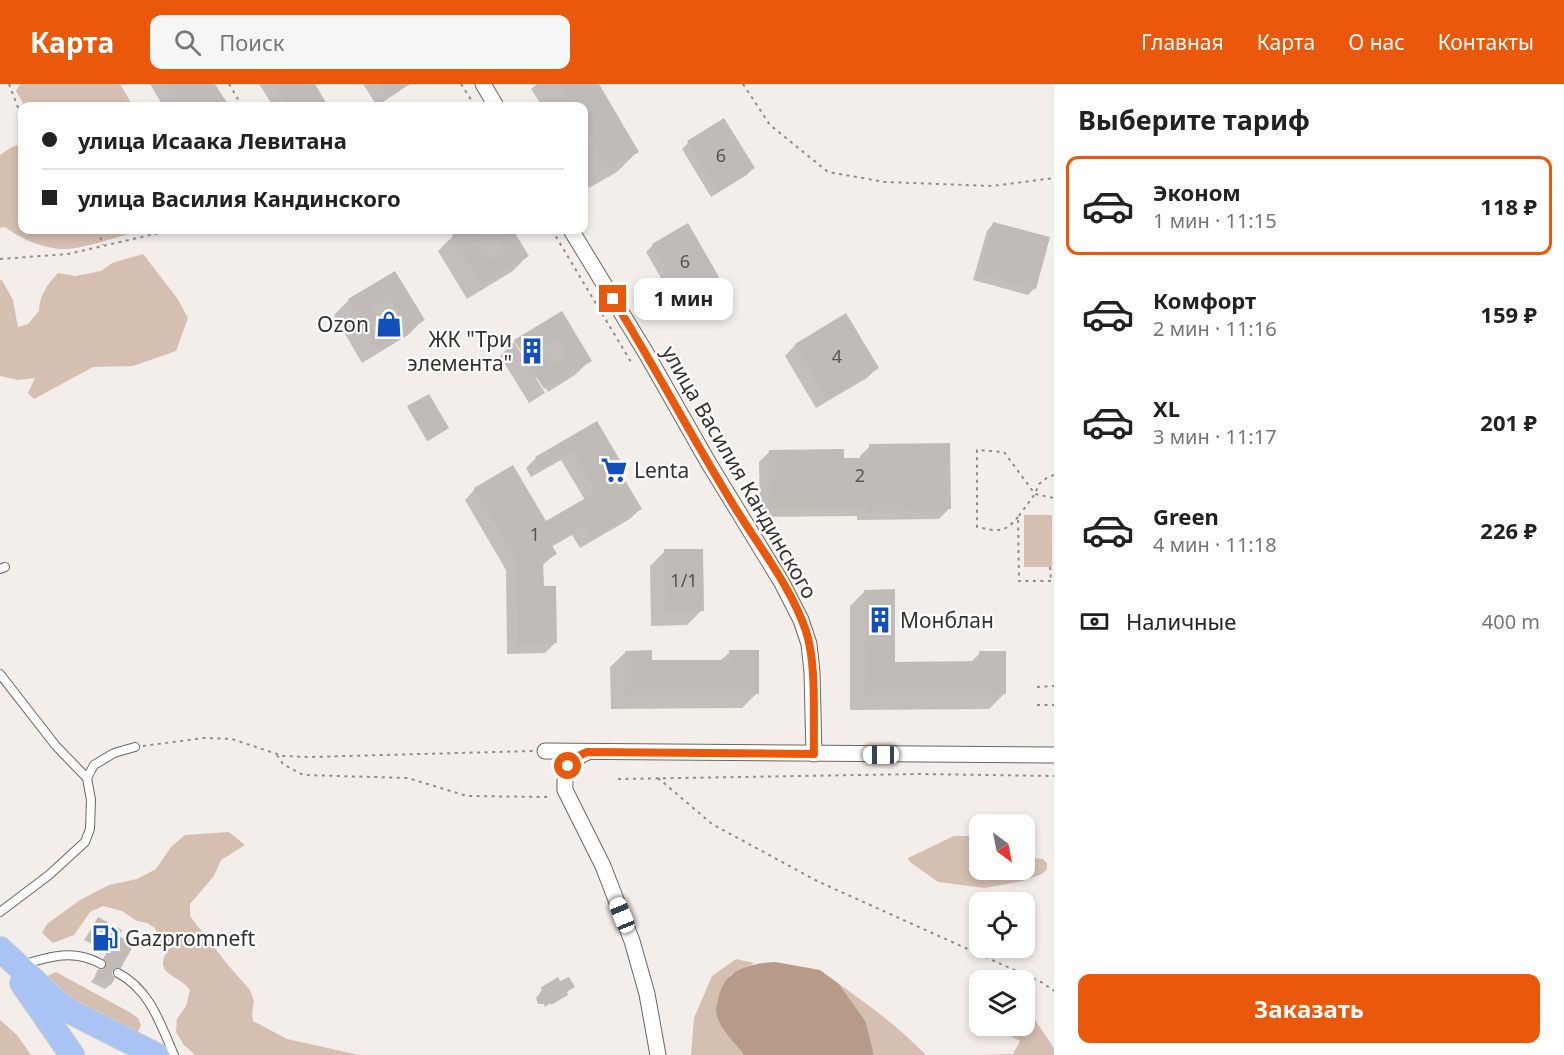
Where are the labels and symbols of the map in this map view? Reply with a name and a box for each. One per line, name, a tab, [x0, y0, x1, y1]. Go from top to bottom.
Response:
house number: 6	[716, 143, 726, 167]
house number: 6	[680, 249, 690, 273]
callout: 1 мин	[634, 278, 733, 320]
route end	[599, 285, 626, 312]
shop icon: Ozon	[374, 309, 404, 339]
place label: Ozon	[317, 310, 369, 338]
place label: ЖК "Три элемента"	[407, 325, 512, 377]
building icon: ЖК "Три элемента"	[517, 336, 547, 366]
street label: улица Василия Кандинского	[656, 340, 824, 604]
house number: 4	[832, 344, 842, 368]
supermarket icon: Lenta	[599, 455, 629, 485]
place label: Lenta	[634, 456, 689, 484]
house number: 2	[855, 463, 865, 487]
house number: 1	[530, 522, 540, 546]
house number: 1/1	[670, 568, 698, 592]
building icon: Монблан	[865, 605, 895, 635]
place label: Монблан	[900, 606, 994, 634]
car	[863, 746, 899, 764]
route start	[554, 752, 581, 779]
north arrow	[969, 814, 1035, 880]
car	[607, 895, 637, 935]
fuel station icon: Gazpromneft	[90, 923, 120, 953]
place label: Gazpromneft	[125, 924, 255, 952]

